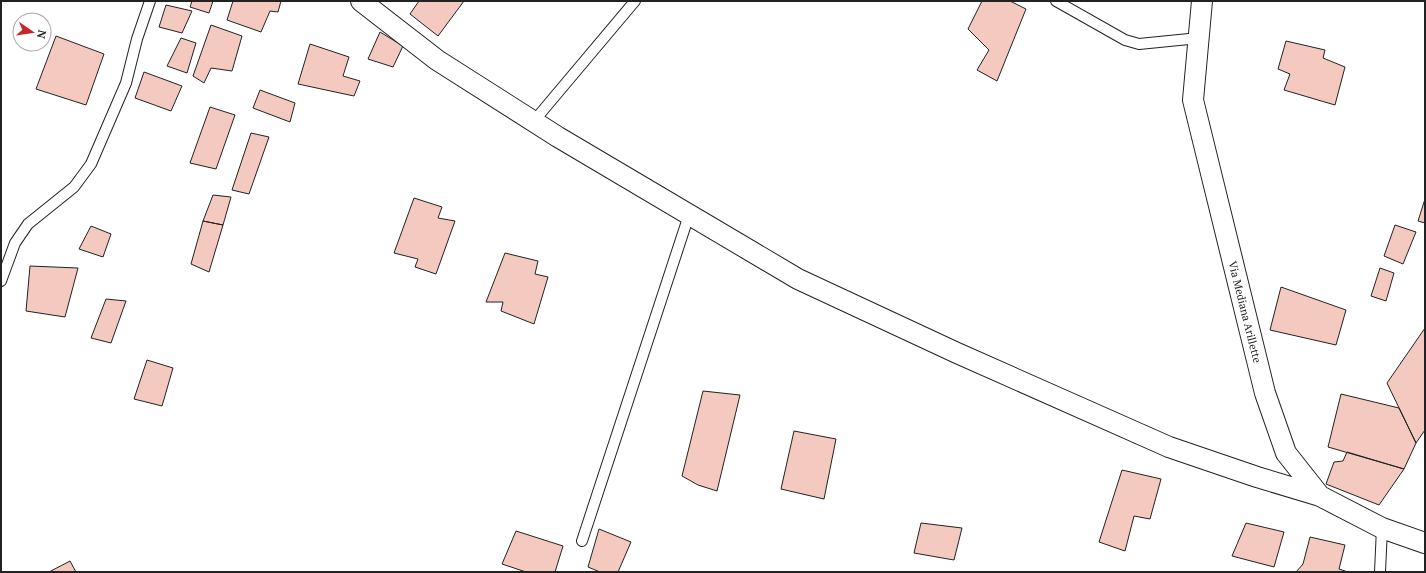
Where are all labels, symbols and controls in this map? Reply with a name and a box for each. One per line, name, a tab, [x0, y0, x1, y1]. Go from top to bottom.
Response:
north arrow	[12, 12, 52, 52]
text: N	[34, 29, 50, 41]
street label: Via Mediana Arillette	[1226, 260, 1265, 365]

